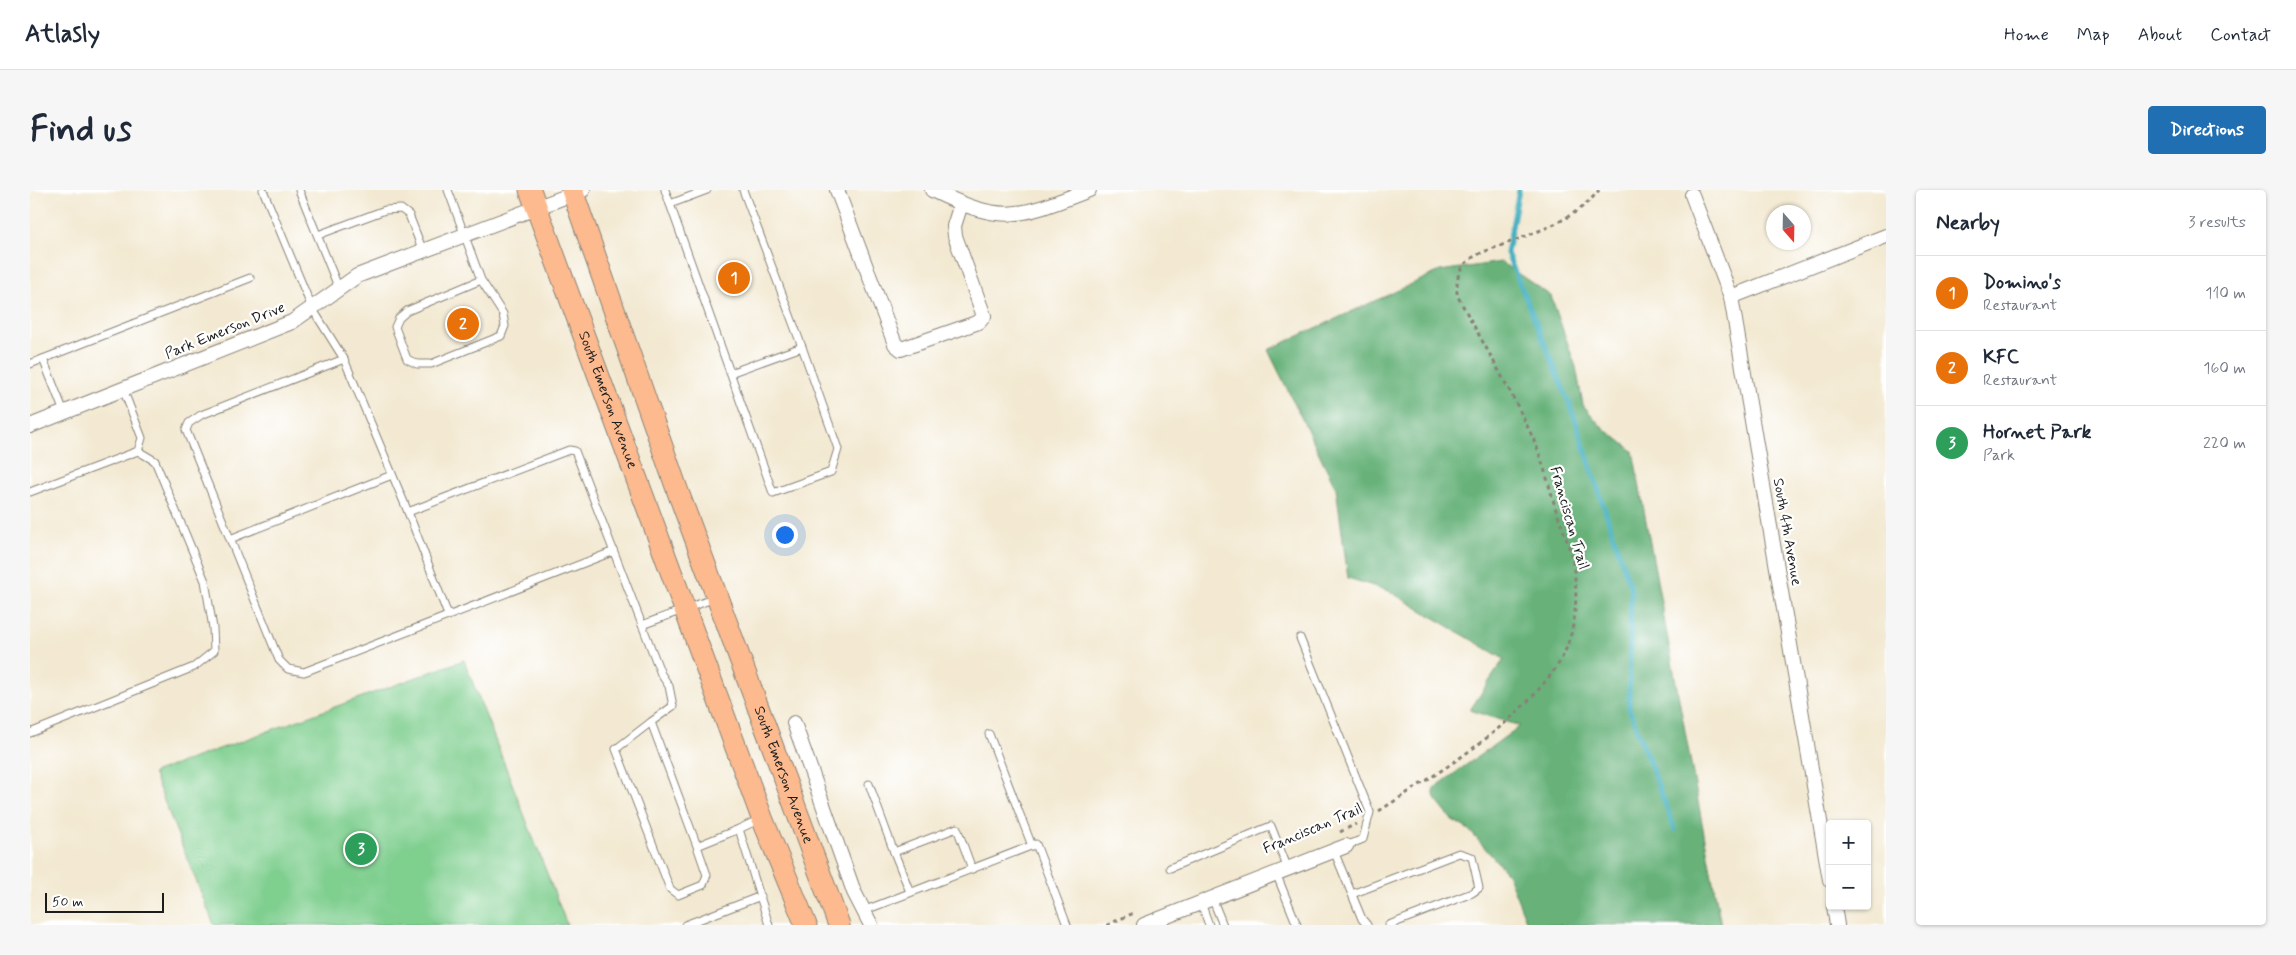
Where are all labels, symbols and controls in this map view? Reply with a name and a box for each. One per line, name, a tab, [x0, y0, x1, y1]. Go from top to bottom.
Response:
text: Atlasly	[25, 19, 100, 50]
text: Home	[2004, 23, 2049, 47]
text: Map	[2077, 23, 2110, 47]
text: About	[2138, 23, 2182, 47]
text: Contact	[2210, 23, 2271, 47]
button: Directions	[2148, 106, 2266, 154]
text: Find us	[30, 107, 132, 153]
north arrow	[1766, 205, 1811, 250]
text: Nearby	[1936, 209, 2000, 237]
text: 3 results	[2188, 212, 2246, 233]
pin: 1	[718, 259, 750, 297]
text: Domino's	[1983, 270, 2061, 295]
text: 1	[1948, 283, 1956, 304]
text: 110 m	[2205, 283, 2246, 304]
text: Restaurant	[1983, 295, 2057, 316]
street label: Park Emerson Drive	[162, 298, 288, 364]
pin: 2	[447, 305, 479, 343]
street label: South Emerson Avenue	[573, 328, 642, 472]
text: KFC	[1983, 345, 2019, 370]
text: 2	[1948, 358, 1956, 379]
text: 160 m	[2203, 358, 2246, 379]
text: Restaurant	[1983, 370, 2057, 391]
text: Hornet Park	[1983, 420, 2091, 445]
text: 3	[1948, 433, 1956, 454]
text: 220 m	[2203, 433, 2246, 454]
text: Park	[1983, 445, 2015, 466]
street label: Franciscan Trail	[1545, 464, 1593, 572]
street label: South 4th Avenue	[1768, 477, 1806, 587]
your location	[772, 522, 798, 548]
street label: South Emerson Avenue	[749, 703, 818, 847]
street label: Franciscan Trail	[1260, 799, 1366, 859]
map controls	[1826, 820, 1871, 910]
button: +	[1826, 820, 1871, 865]
pin: 3	[345, 830, 377, 868]
button: −	[1826, 865, 1871, 910]
scale bar	[45, 890, 164, 913]
text: 50 m	[52, 893, 83, 911]

